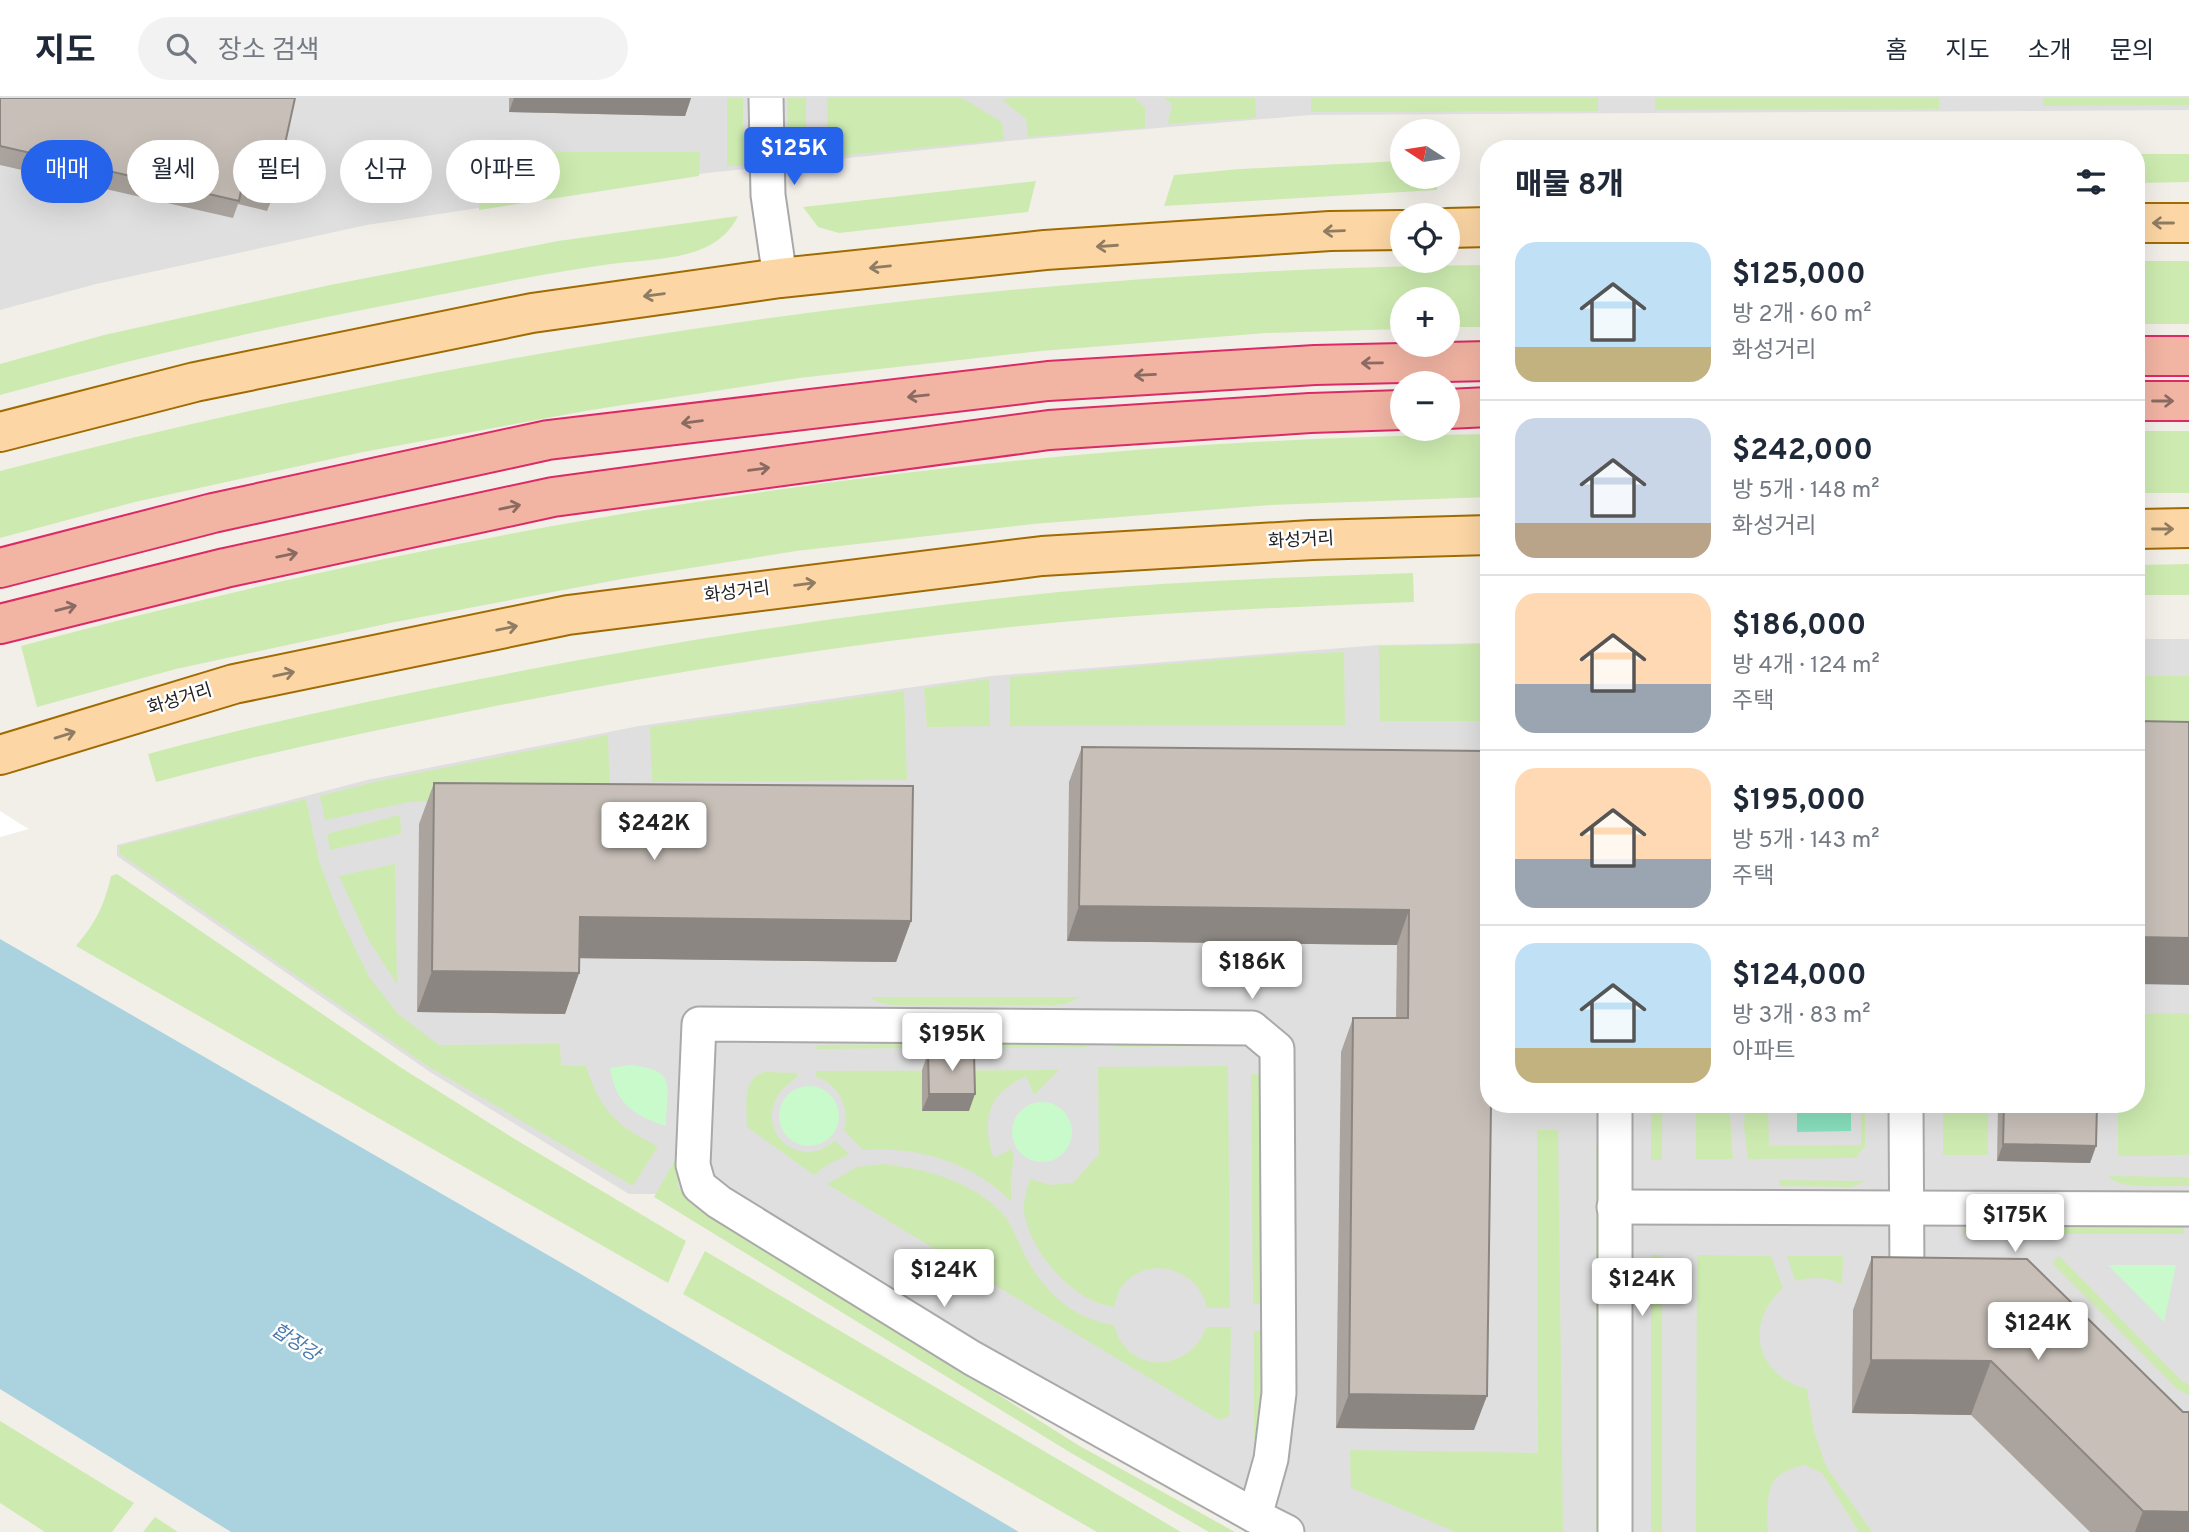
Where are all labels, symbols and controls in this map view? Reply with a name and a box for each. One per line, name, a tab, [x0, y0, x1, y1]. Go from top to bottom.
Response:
search box	[138, 17, 628, 80]
icon: search	[162, 29, 200, 67]
text: 지도	[35, 32, 96, 74]
text: 장소 검색	[218, 35, 320, 68]
text: 홈	[1885, 37, 1907, 67]
text: 지도	[1945, 37, 1990, 67]
text: 소개	[2028, 37, 2072, 67]
text: 문의	[2110, 37, 2154, 67]
north arrow	[1390, 119, 1460, 189]
map controls	[1390, 119, 1460, 441]
pin: $125K	[745, 127, 843, 187]
text: $125K	[760, 135, 828, 164]
chip: 매매	[21, 140, 113, 203]
chip: 월세	[127, 140, 219, 203]
chip: 필터	[233, 140, 326, 203]
chip: 신규	[340, 140, 432, 203]
chip: 아파트	[446, 140, 560, 203]
icon: filters	[2072, 163, 2110, 201]
text: 매물 8개	[1515, 168, 1624, 205]
button: locate	[1390, 203, 1460, 273]
one-way arrow	[2152, 216, 2175, 230]
one-way arrow	[1322, 225, 1345, 238]
one-way arrow	[1096, 240, 1118, 253]
text: $125,000	[1732, 257, 1866, 294]
one-way arrow	[869, 261, 892, 274]
icon: home	[1571, 270, 1655, 354]
button: +	[1390, 287, 1460, 357]
one-way arrow	[643, 289, 666, 302]
text: 방 2개 · 60 m²	[1732, 301, 1872, 330]
text: 화성거리	[1732, 337, 1817, 366]
one-way arrow	[1361, 357, 1384, 370]
one-way arrow	[1134, 369, 1157, 382]
button: −	[1390, 371, 1460, 441]
one-way arrow	[908, 389, 930, 402]
one-way arrow	[2151, 394, 2174, 408]
one-way arrow	[682, 415, 704, 428]
text: $242,000	[1732, 433, 1873, 470]
icon: home	[1571, 446, 1655, 530]
one-way arrow	[747, 462, 770, 475]
text: 방 5개 · 148 m²	[1732, 477, 1880, 506]
one-way arrow	[498, 499, 521, 513]
text: 화성거리	[1732, 513, 1817, 542]
one-way arrow	[2151, 522, 2174, 536]
street label: 화성거리	[1267, 528, 1335, 554]
one-way arrow	[275, 547, 298, 561]
street label: 화성거리	[703, 578, 771, 608]
one-way arrow	[793, 578, 816, 591]
one-way arrow	[54, 601, 77, 614]
text: $186,000	[1732, 608, 1866, 645]
one-way arrow	[495, 620, 518, 634]
icon: home	[1571, 621, 1655, 705]
text: 방 4개 · 124 m²	[1732, 652, 1880, 681]
one-way arrow	[272, 666, 295, 680]
street label: 화성거리	[145, 679, 215, 721]
text: 주택	[1732, 688, 1774, 717]
one-way arrow	[54, 728, 76, 741]
text: $195,000	[1732, 783, 1866, 820]
icon: home	[1571, 796, 1655, 880]
pin: $242K	[605, 802, 703, 862]
text: $242K	[617, 810, 691, 839]
text: 방 5개 · 143 m²	[1732, 827, 1879, 856]
text: 주택	[1732, 863, 1774, 892]
pin: $186K	[1203, 942, 1301, 1001]
text: $186K	[1218, 949, 1286, 978]
text: $124,000	[1732, 958, 1867, 995]
icon: home	[1571, 971, 1655, 1055]
text: 방 3개 · 83 m²	[1732, 1002, 1871, 1031]
pin: $195K	[903, 1014, 1001, 1073]
text: $195K	[918, 1021, 986, 1050]
text: 아파트	[1732, 1038, 1795, 1067]
pin: $175K	[1966, 1194, 2064, 1254]
text: $175K	[1982, 1202, 2048, 1231]
pin: $124K	[895, 1250, 993, 1309]
text: $124K	[910, 1257, 978, 1286]
pin: $124K	[1593, 1258, 1691, 1318]
text: $124K	[1608, 1266, 1676, 1295]
pin: $124K	[1989, 1302, 2087, 1362]
text: $124K	[2004, 1310, 2072, 1339]
water label: 합장강	[266, 1319, 326, 1369]

